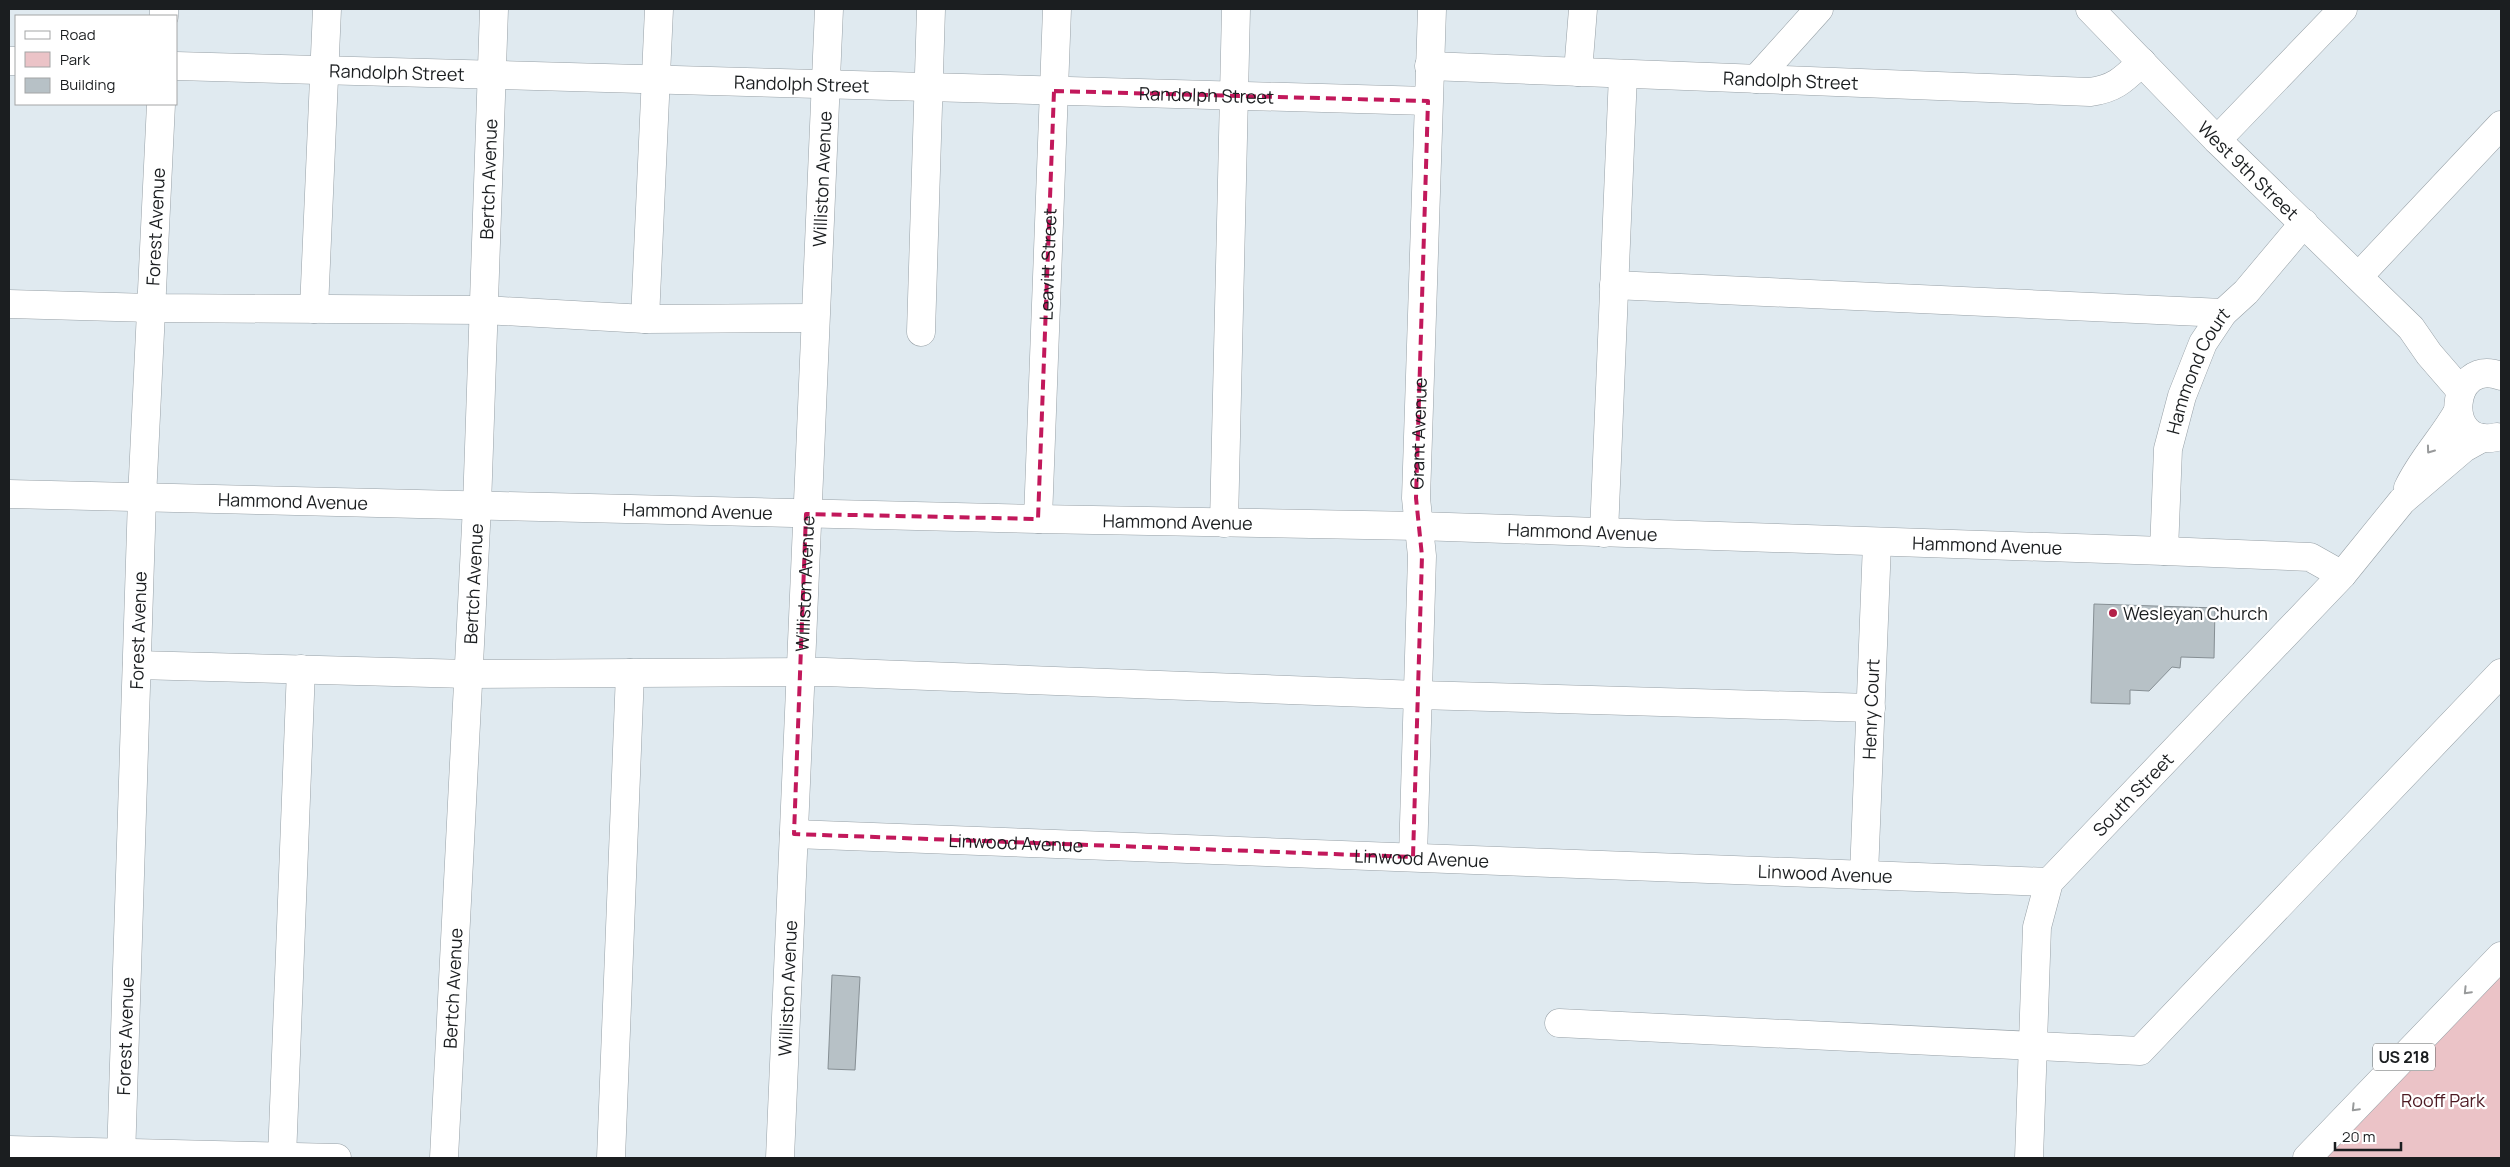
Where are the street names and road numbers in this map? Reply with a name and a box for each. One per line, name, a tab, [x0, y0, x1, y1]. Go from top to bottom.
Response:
street label: Randolph Street	[329, 58, 465, 86]
street label: Randolph Street	[1723, 66, 1859, 95]
street label: Randolph Street	[734, 70, 870, 97]
street label: Randolph Street	[1139, 81, 1275, 109]
street label: Williston Avenue	[807, 110, 837, 247]
street label: West 9th Street	[2193, 115, 2304, 225]
street label: Bertch Avenue	[474, 118, 502, 240]
street label: Forest Avenue	[140, 167, 170, 286]
street label: Leavitt Street	[1033, 208, 1062, 321]
street label: Hammond Court	[2160, 301, 2234, 437]
street label: Grant Avenue	[1404, 377, 1432, 490]
street label: Hammond Avenue	[218, 487, 368, 515]
street label: Hammond Avenue	[622, 497, 773, 525]
street label: Hammond Avenue	[1102, 508, 1253, 535]
street label: Williston Avenue	[790, 515, 819, 652]
street label: Hammond Avenue	[1507, 517, 1658, 546]
street label: Bertch Avenue	[458, 523, 488, 645]
street label: Hammond Avenue	[1912, 531, 2063, 560]
street label: Forest Avenue	[124, 571, 152, 690]
street label: Henry Court	[1857, 658, 1884, 760]
street label: South Street	[2087, 747, 2178, 841]
street label: Linwood Avenue	[948, 828, 1084, 857]
street label: Linwood Avenue	[1354, 843, 1489, 873]
street label: Linwood Avenue	[1757, 859, 1893, 888]
street label: Williston Avenue	[772, 920, 802, 1057]
street label: Bertch Avenue	[438, 927, 468, 1049]
street label: Forest Avenue	[111, 977, 139, 1096]
road number: US 218	[2373, 1044, 2435, 1070]

